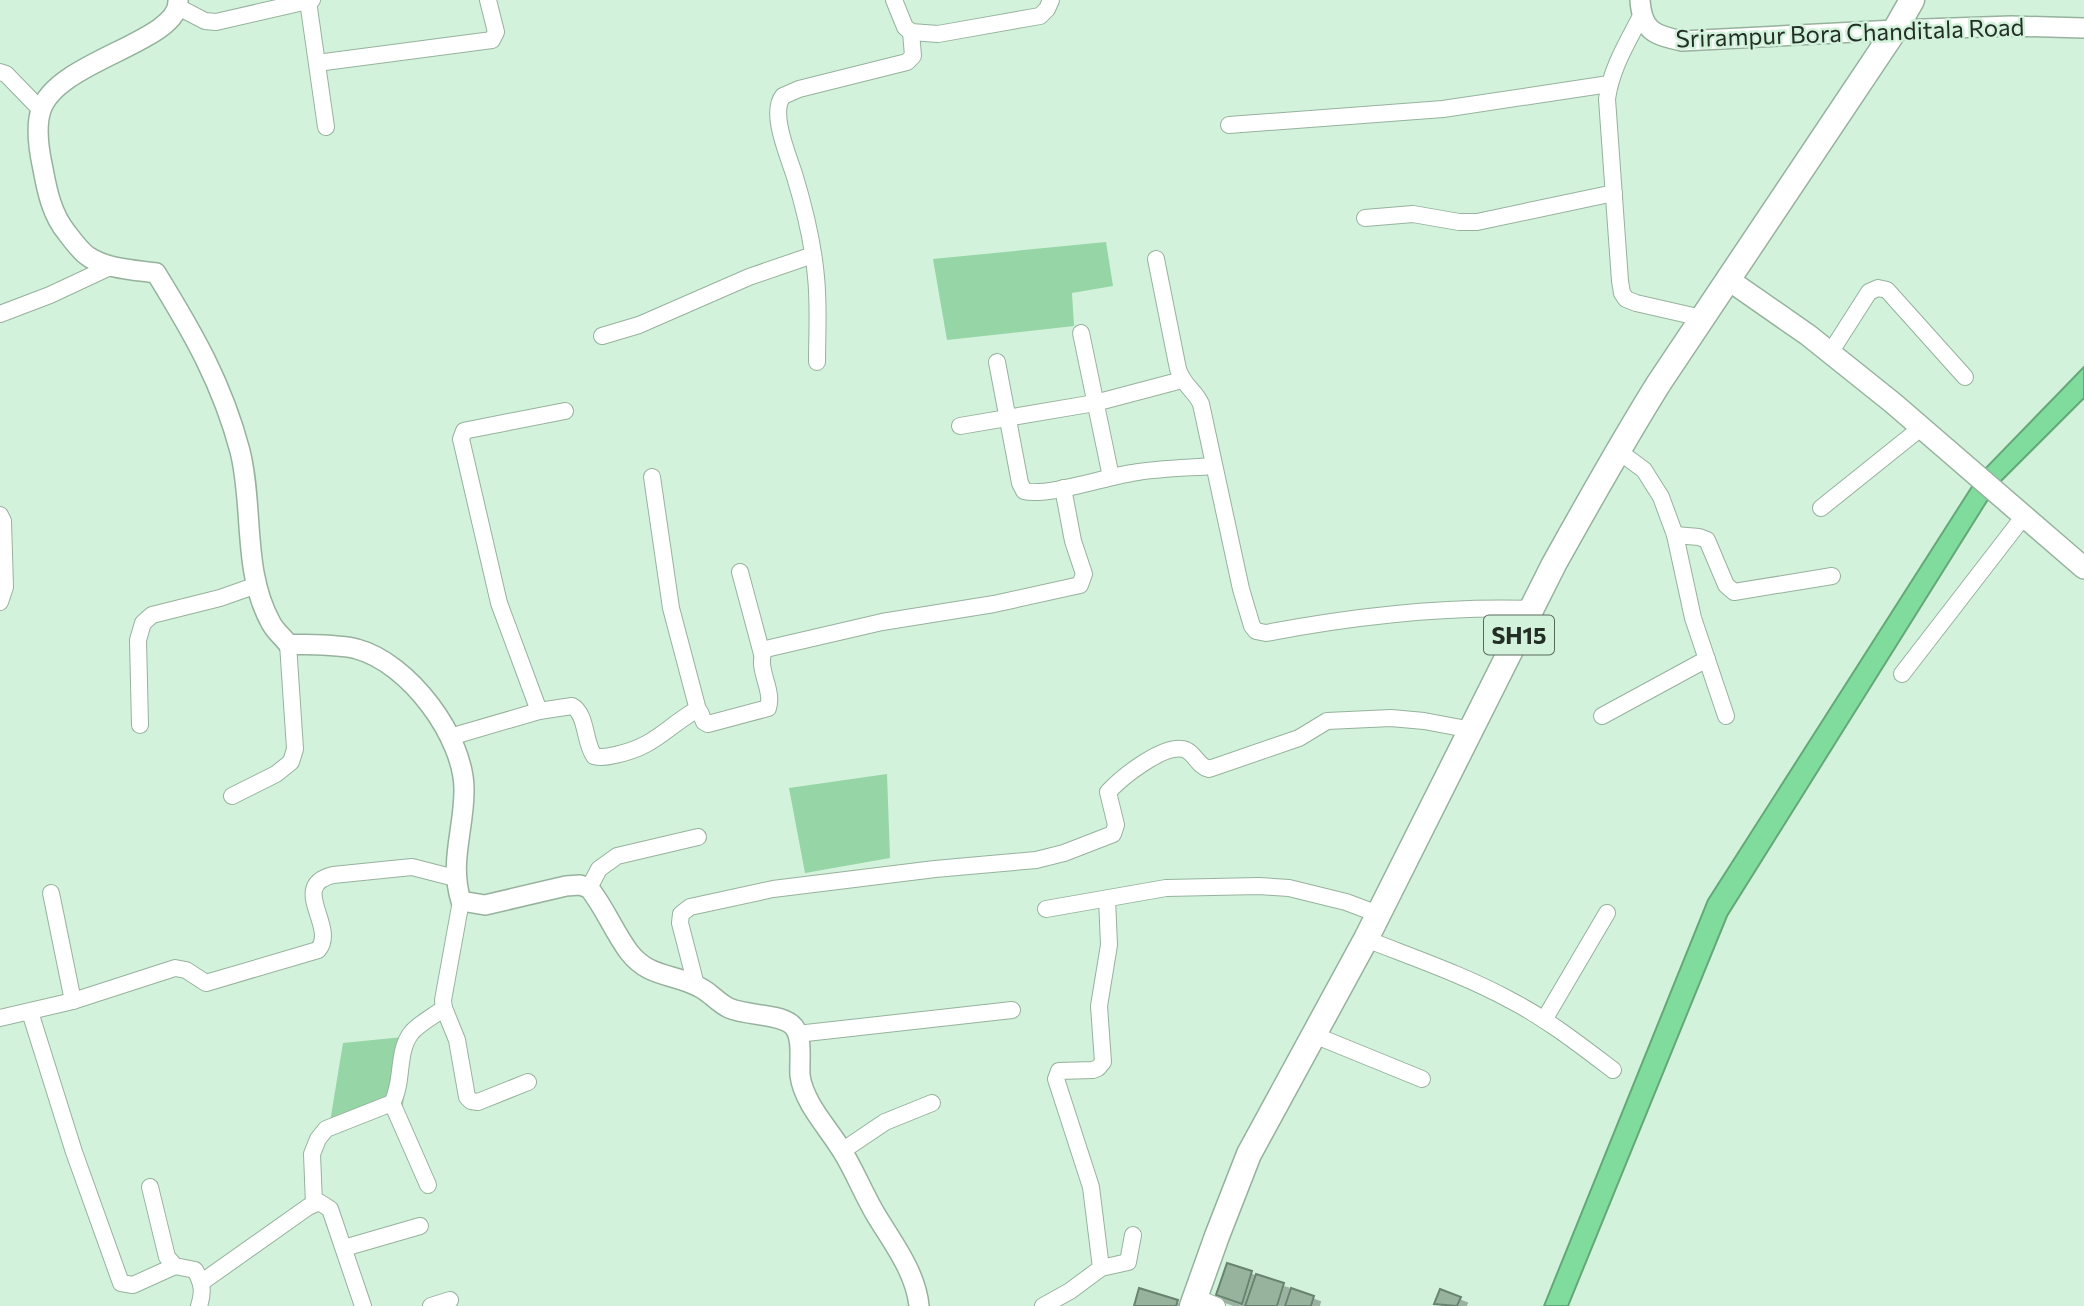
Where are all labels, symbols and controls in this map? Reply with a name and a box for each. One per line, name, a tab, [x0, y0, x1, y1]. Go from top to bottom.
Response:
street label: Srirampur Bora Chanditala Road	[1675, 11, 2025, 53]
road number: SH15	[1484, 615, 1554, 654]

